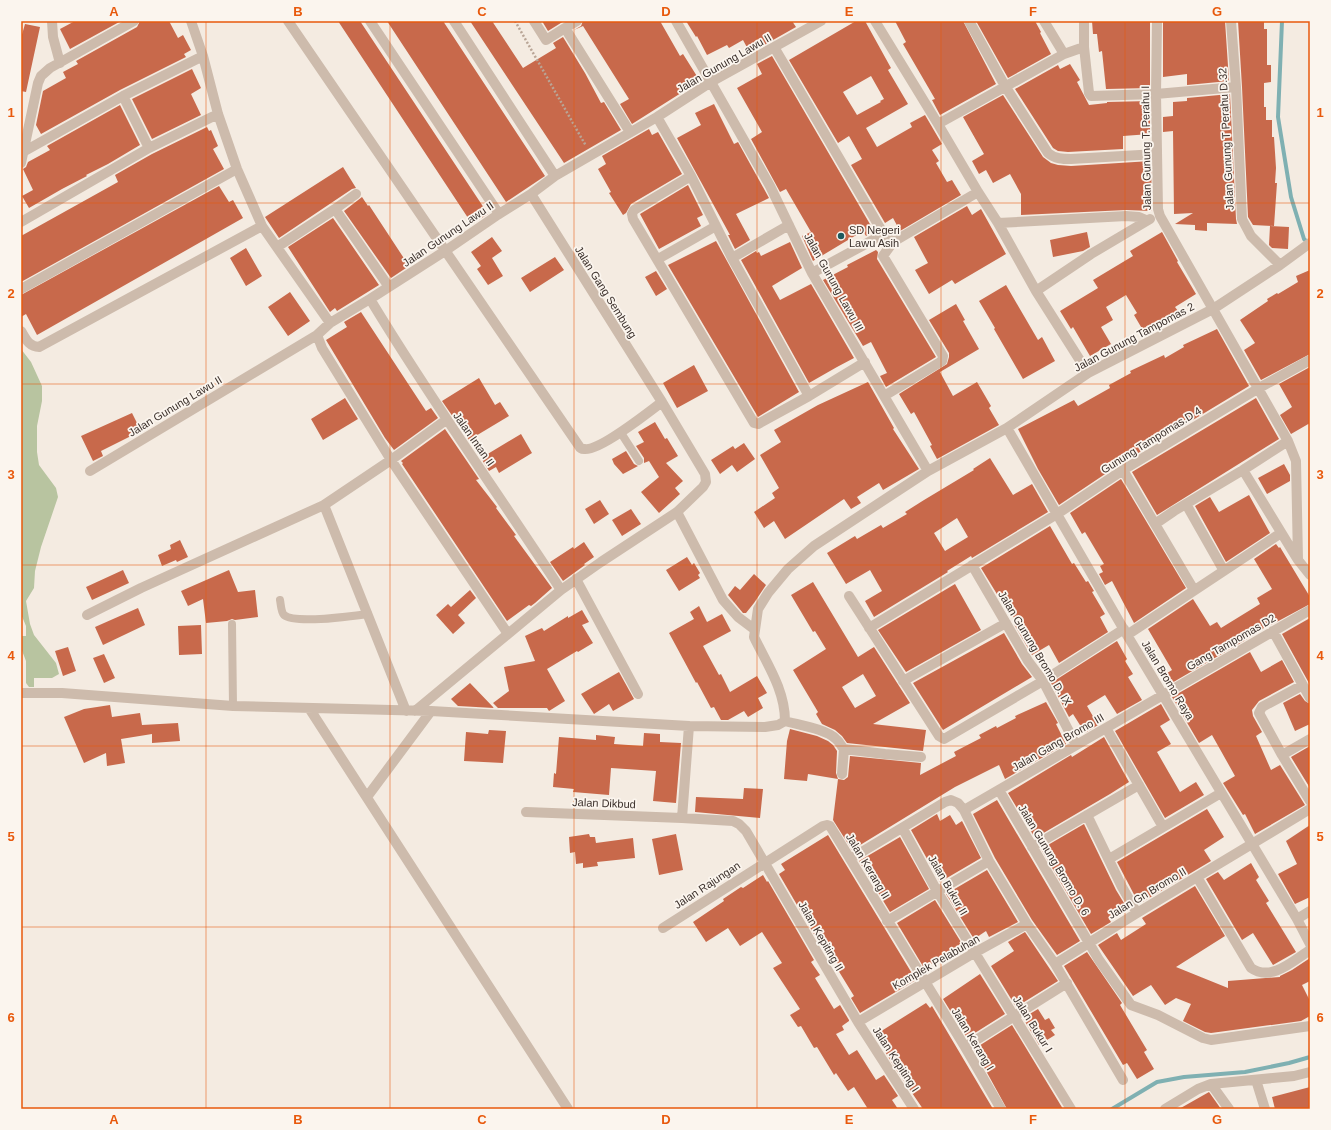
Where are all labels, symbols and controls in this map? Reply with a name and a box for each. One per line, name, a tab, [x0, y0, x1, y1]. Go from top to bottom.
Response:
text: A	[109, 4, 119, 19]
text: B	[293, 4, 303, 19]
text: C	[477, 4, 487, 19]
text: D	[661, 4, 671, 19]
text: E	[845, 4, 854, 19]
text: F	[1029, 4, 1037, 19]
text: G	[1212, 4, 1222, 19]
street label: Jalan Gunung Lawu II	[675, 31, 773, 95]
street label: Jalan Gunung T Perahu D.32	[1216, 67, 1236, 211]
street label: Jalan Gunung T. Perahu I	[1139, 86, 1153, 210]
text: 1	[7, 105, 15, 120]
text: 1	[1316, 105, 1324, 120]
street label: Jalan Gunung Lawu II	[400, 199, 496, 269]
place label: SD Negeri Lawu Asih	[849, 224, 900, 249]
street label: Jalan Gunung Lawu III	[802, 231, 866, 333]
marker: SD Negeri Lawu Asih	[836, 231, 846, 241]
street label: Jalan Gang Sembung	[573, 244, 639, 340]
text: 2	[7, 286, 15, 301]
text: 2	[1316, 286, 1324, 301]
street label: Jalan Gunung Tampomas 2	[1072, 300, 1196, 374]
street label: Jalan Gunung Lawu II	[126, 373, 224, 439]
street label: Gunung Tampomas.D 4	[1099, 404, 1203, 476]
street label: Jalan Intan II	[451, 410, 497, 468]
text: 3	[7, 467, 15, 482]
text: 3	[1316, 467, 1324, 482]
street label: Jalan Gunung Bromo D. IX	[996, 589, 1074, 708]
street label: Gang Tampomas D2	[1184, 612, 1278, 672]
street label: Jalan Bromo Raya	[1140, 638, 1197, 723]
text: 4	[7, 648, 15, 663]
text: 4	[1316, 648, 1324, 663]
street label: Jalan Gang Bromo III	[1010, 711, 1106, 773]
street label: Jalan Dikbud	[572, 796, 636, 810]
street label: Jalan Gunung Bromo D. 6	[1016, 802, 1092, 918]
text: 5	[7, 829, 15, 844]
text: 5	[1316, 829, 1324, 844]
street label: Jalan Kerang II	[844, 831, 892, 901]
street label: Jalan Bukur II	[926, 853, 970, 917]
street label: Jalan Rajungan	[672, 859, 742, 911]
street label: Jalan Gn Bromo II	[1106, 865, 1188, 921]
street label: Jalan Kepiting II	[796, 899, 846, 973]
street label: Komplek Pelabuhan	[890, 932, 982, 992]
street label: Jalan Bukur I	[1011, 994, 1055, 1054]
street label: Jalan Kerang I	[950, 1006, 996, 1072]
text: 6	[7, 1010, 15, 1025]
text: 6	[1316, 1010, 1324, 1025]
street label: Jalan Kepiting I	[870, 1024, 922, 1094]
text: A	[109, 1112, 119, 1127]
text: B	[293, 1112, 303, 1127]
text: C	[477, 1112, 487, 1127]
text: D	[661, 1112, 671, 1127]
text: E	[845, 1112, 854, 1127]
text: F	[1029, 1112, 1037, 1127]
text: G	[1212, 1112, 1222, 1127]

